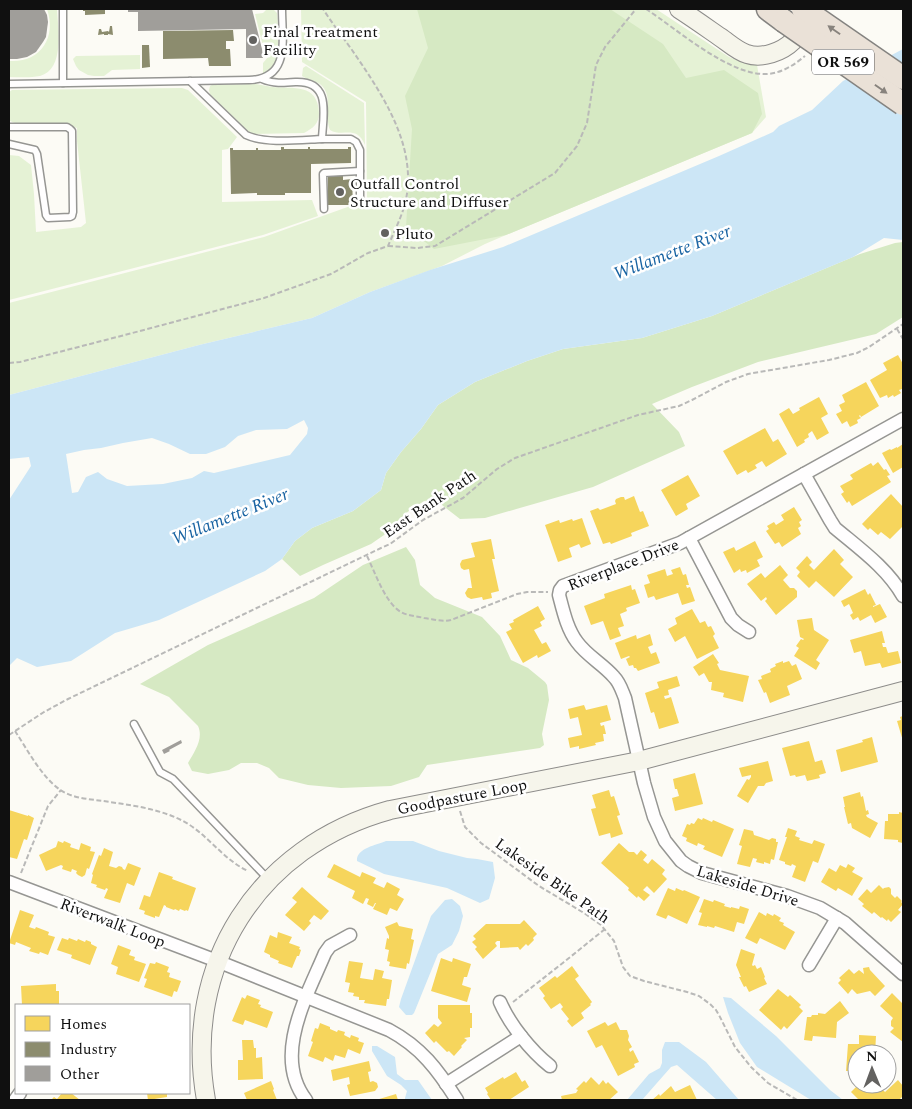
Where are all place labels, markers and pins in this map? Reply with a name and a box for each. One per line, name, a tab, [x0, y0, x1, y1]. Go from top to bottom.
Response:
place label: Final Treatment Facility	[263, 20, 378, 62]
marker: Final Treatment Facility	[247, 34, 259, 46]
place label: Outfall Control Structure and Diffuser	[350, 172, 509, 214]
marker: Outfall Control Structure and Diffuser	[334, 186, 346, 198]
place label: Pluto	[395, 222, 433, 246]
marker: Pluto	[379, 227, 391, 239]

